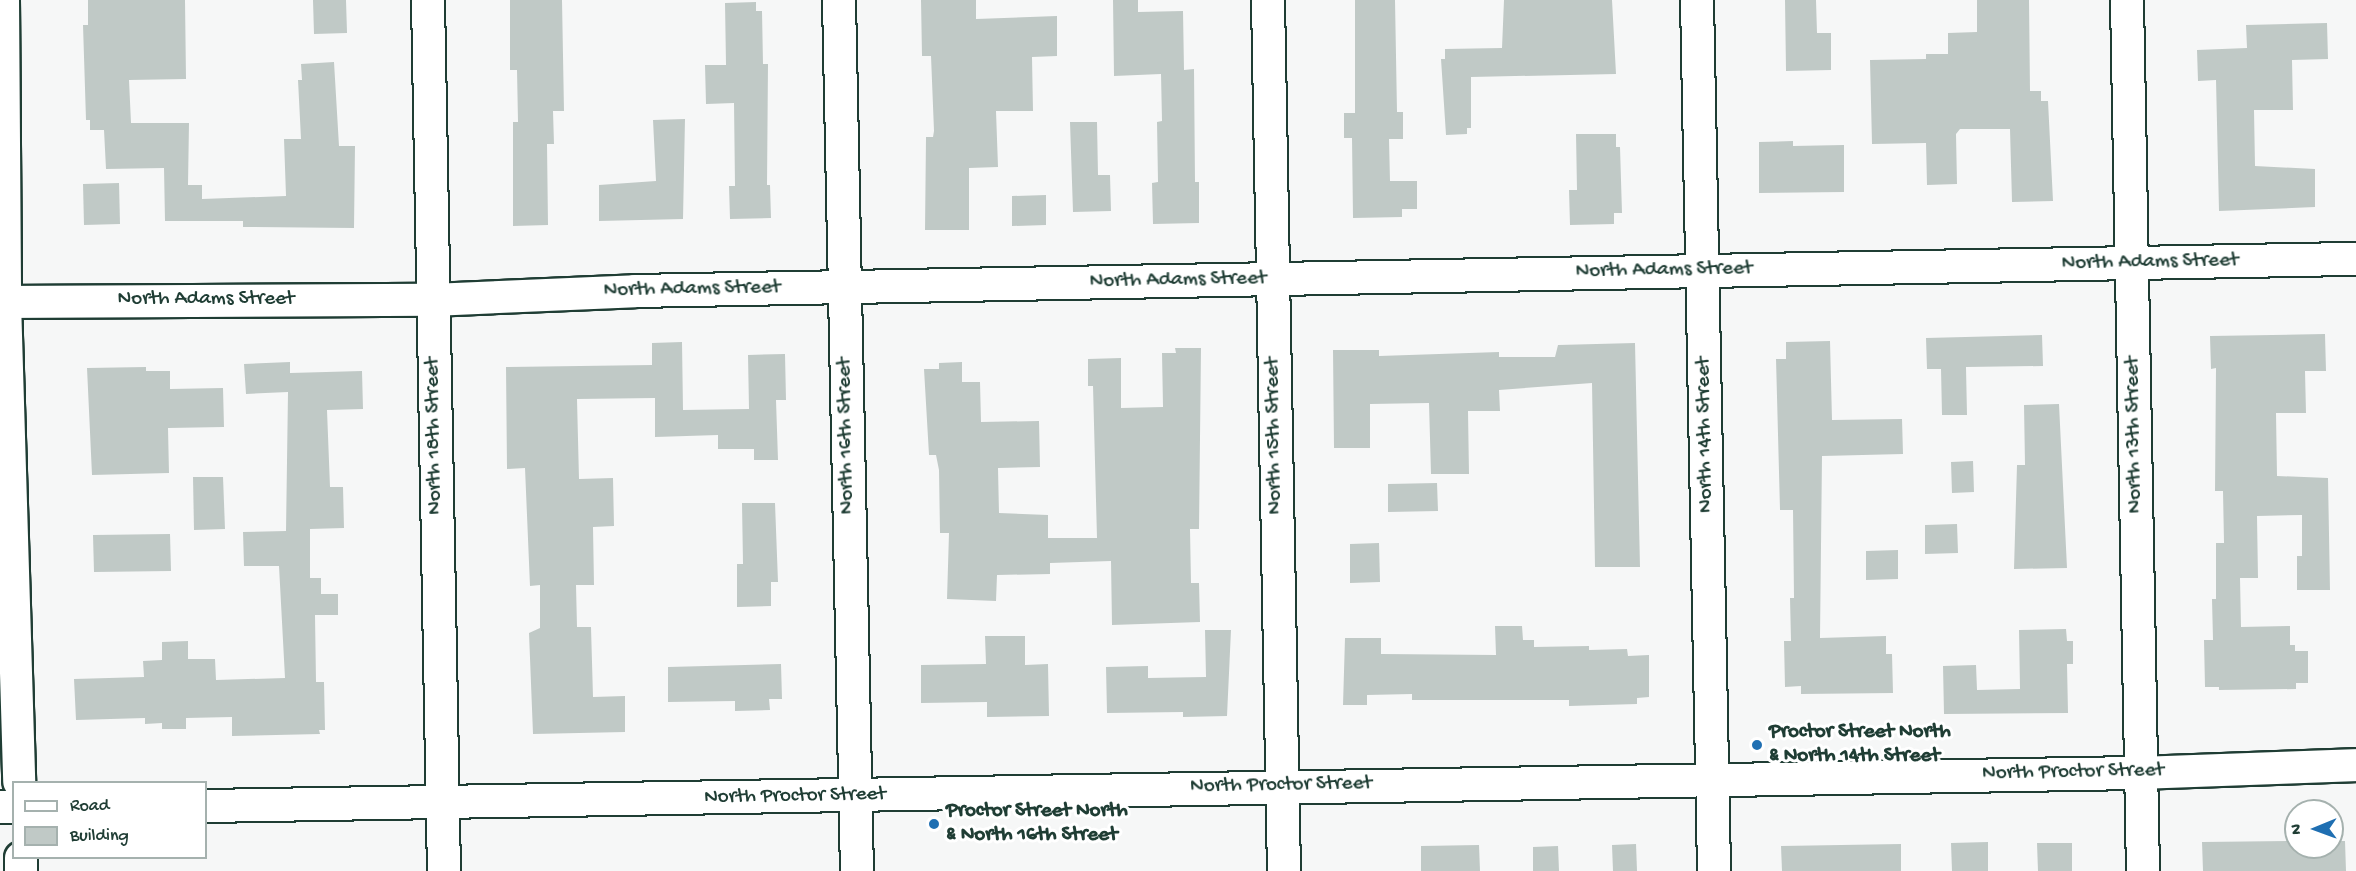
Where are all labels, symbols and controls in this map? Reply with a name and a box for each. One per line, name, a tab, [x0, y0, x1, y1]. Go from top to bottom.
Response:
street label: North Adams Street	[2061, 249, 2239, 277]
street label: North Adams Street	[1575, 257, 1753, 285]
street label: North Adams Street	[1089, 267, 1267, 295]
street label: North Adams Street	[603, 276, 781, 304]
street label: North Adams Street	[118, 287, 294, 313]
street label: North 13th Street	[2121, 356, 2149, 514]
street label: North 18th Street	[421, 357, 449, 515]
street label: North 16th Street	[833, 357, 861, 515]
street label: North 15th Street	[1261, 357, 1289, 515]
street label: North 14th Street	[1692, 357, 1720, 513]
place label: Proctor Street North & North 14th Street	[1769, 720, 1951, 770]
marker: Proctor Street North & North 14th Street	[1750, 738, 1764, 752]
street label: North Proctor Street	[1982, 759, 2164, 787]
street label: North Proctor Street	[1190, 772, 1372, 800]
legend	[12, 781, 207, 859]
street label: North Proctor Street	[704, 783, 886, 811]
text: Road	[70, 796, 109, 817]
place label: Proctor Street North & North 16th Street	[946, 799, 1128, 849]
north arrow	[2284, 799, 2344, 859]
marker: Proctor Street North & North 16th Street	[927, 817, 941, 831]
text: N	[2288, 824, 2307, 835]
text: Building	[70, 826, 129, 847]

